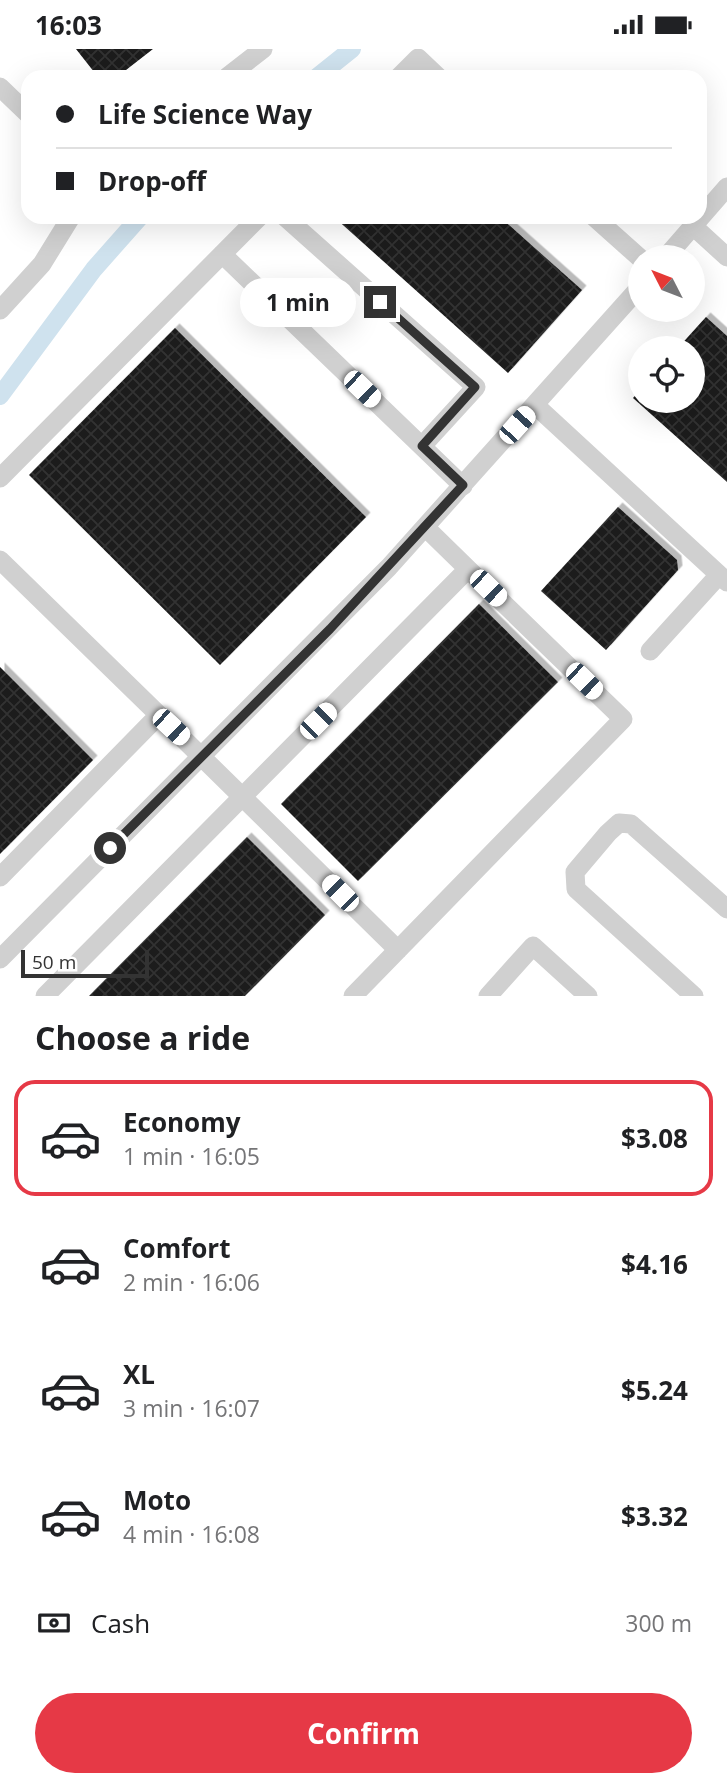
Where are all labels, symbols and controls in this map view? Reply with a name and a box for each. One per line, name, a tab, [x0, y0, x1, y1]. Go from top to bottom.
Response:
text: 16:03	[35, 7, 102, 43]
text: Life Science Way	[98, 96, 312, 132]
text: Drop-off	[98, 163, 206, 199]
north arrow	[628, 245, 705, 322]
map controls	[628, 245, 705, 413]
callout: 1 min	[240, 278, 356, 327]
text: 1 min	[266, 286, 330, 318]
route end	[364, 286, 396, 318]
button: locate	[628, 336, 705, 413]
car	[340, 367, 385, 411]
car	[496, 402, 539, 448]
car	[466, 566, 511, 610]
car	[562, 659, 607, 703]
car	[296, 699, 341, 743]
car	[149, 705, 194, 749]
route start	[94, 832, 126, 864]
car	[318, 871, 363, 915]
scale bar	[21, 947, 149, 979]
text: 50 m	[32, 949, 76, 975]
text: Choose a ride	[35, 1016, 250, 1059]
text: Economy	[123, 1104, 241, 1140]
icon: car	[39, 1107, 102, 1170]
text: $3.08	[621, 1120, 688, 1156]
text: 1 min · 16:05	[123, 1140, 260, 1172]
text: Comfort	[123, 1230, 230, 1266]
icon: car	[39, 1233, 102, 1296]
text: $4.16	[621, 1246, 688, 1282]
text: 2 min · 16:06	[123, 1266, 260, 1298]
text: XL	[123, 1356, 155, 1392]
icon: car	[39, 1359, 102, 1422]
text: $5.24	[621, 1372, 688, 1408]
text: 3 min · 16:07	[123, 1392, 260, 1424]
text: Moto	[123, 1482, 191, 1518]
icon: car	[39, 1485, 102, 1548]
text: $3.32	[621, 1498, 688, 1534]
text: 4 min · 16:08	[123, 1518, 260, 1550]
icon: cash	[35, 1604, 73, 1642]
text: Cash	[91, 1605, 150, 1641]
text: 300 m	[625, 1607, 692, 1639]
button: Confirm	[35, 1693, 692, 1773]

